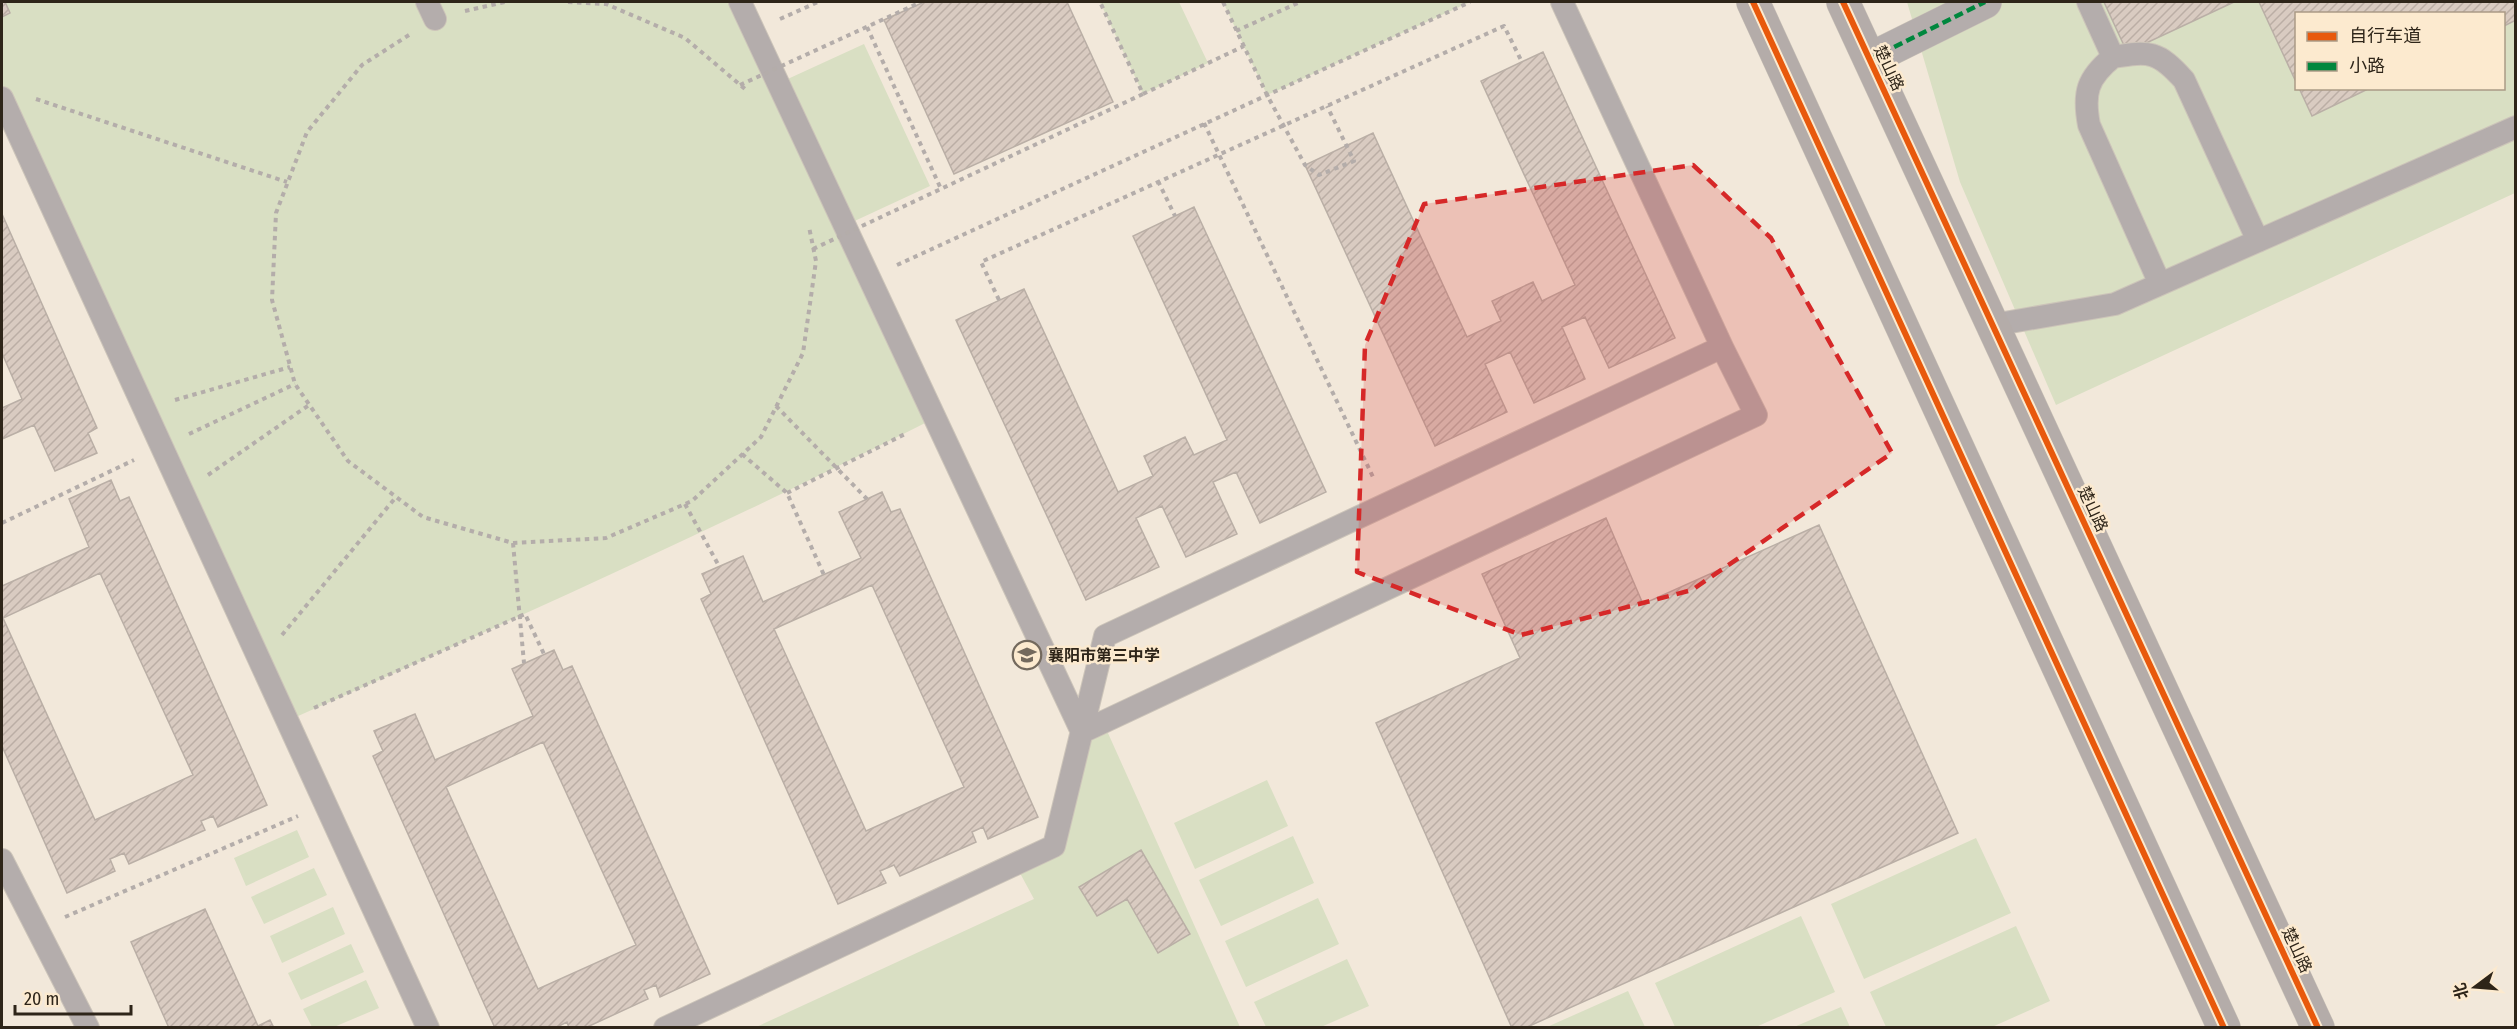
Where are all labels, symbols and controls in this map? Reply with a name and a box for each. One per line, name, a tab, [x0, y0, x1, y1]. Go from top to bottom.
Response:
legend	[2295, 12, 2505, 90]
text: 自行车道	[2349, 25, 2421, 47]
street label: 楚山路	[1870, 42, 1908, 94]
text: 小路	[2349, 55, 2385, 77]
street label: 楚山路	[2074, 483, 2112, 535]
school or university icon: 襄阳市第三中学	[1011, 639, 1043, 671]
place label: 襄阳市第三中学	[1048, 646, 1160, 665]
street label: 楚山路	[2278, 924, 2316, 976]
north arrow	[2445, 957, 2505, 1017]
scale bar	[15, 978, 130, 1016]
text: 北	[2450, 981, 2472, 1001]
text: 20 m	[24, 988, 59, 1010]

